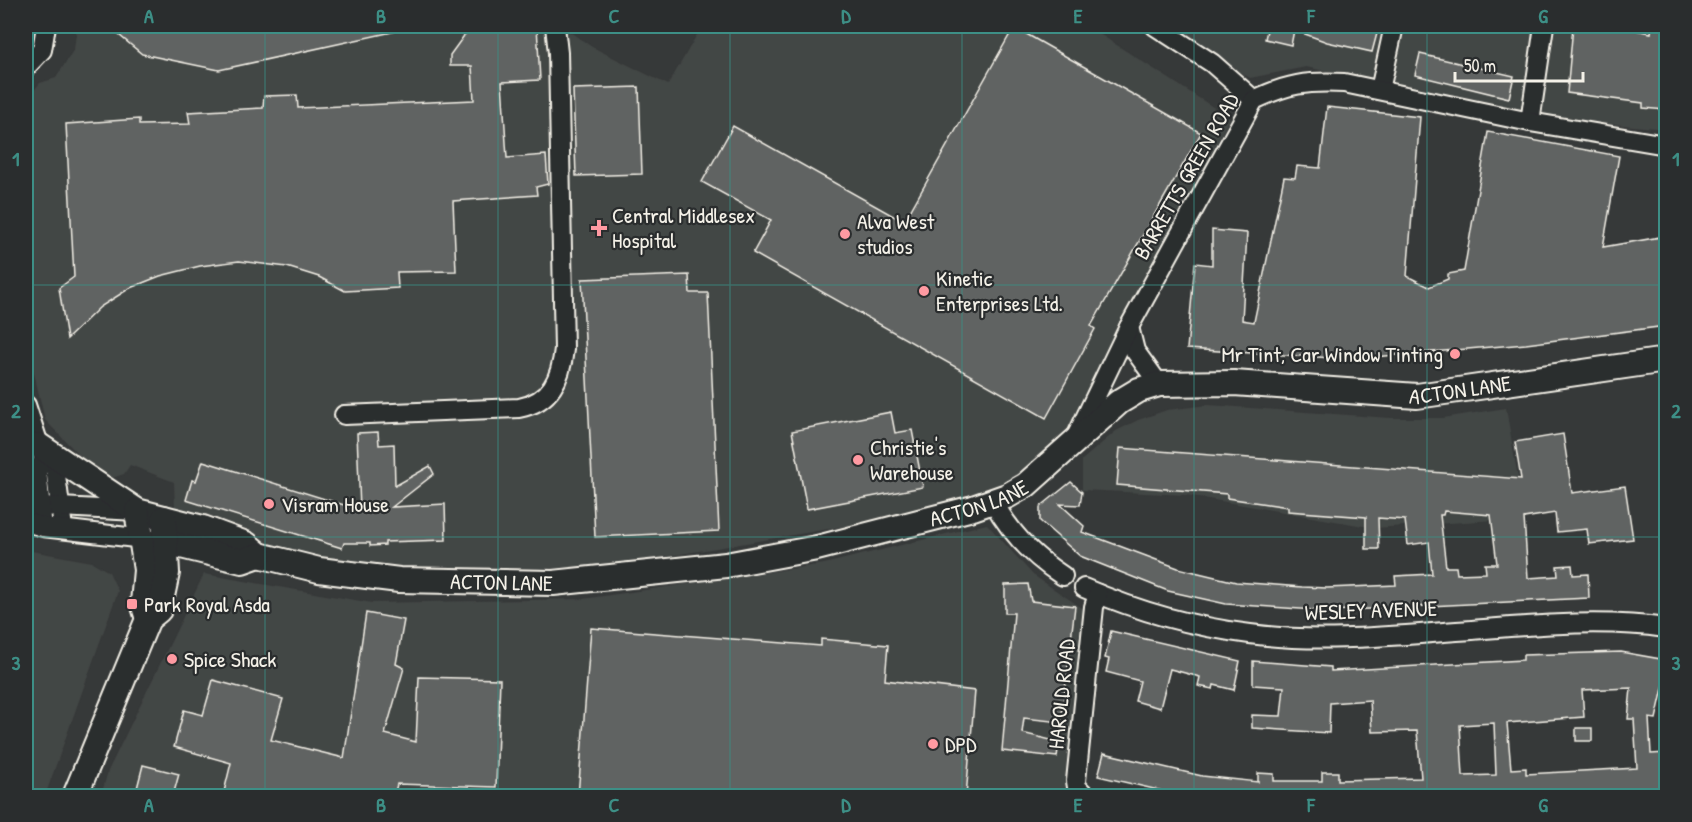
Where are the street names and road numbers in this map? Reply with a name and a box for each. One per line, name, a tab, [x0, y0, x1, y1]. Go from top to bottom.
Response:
street label: BARRETTS GREEN ROAD	[1126, 87, 1246, 265]
street label: ACTON LANE	[1408, 368, 1513, 411]
street label: ACTON LANE	[926, 472, 1034, 534]
street label: ACTON LANE	[450, 566, 553, 598]
street label: WESLEY AVENUE	[1304, 593, 1438, 627]
street label: HAROLD ROAD	[1040, 637, 1082, 750]

